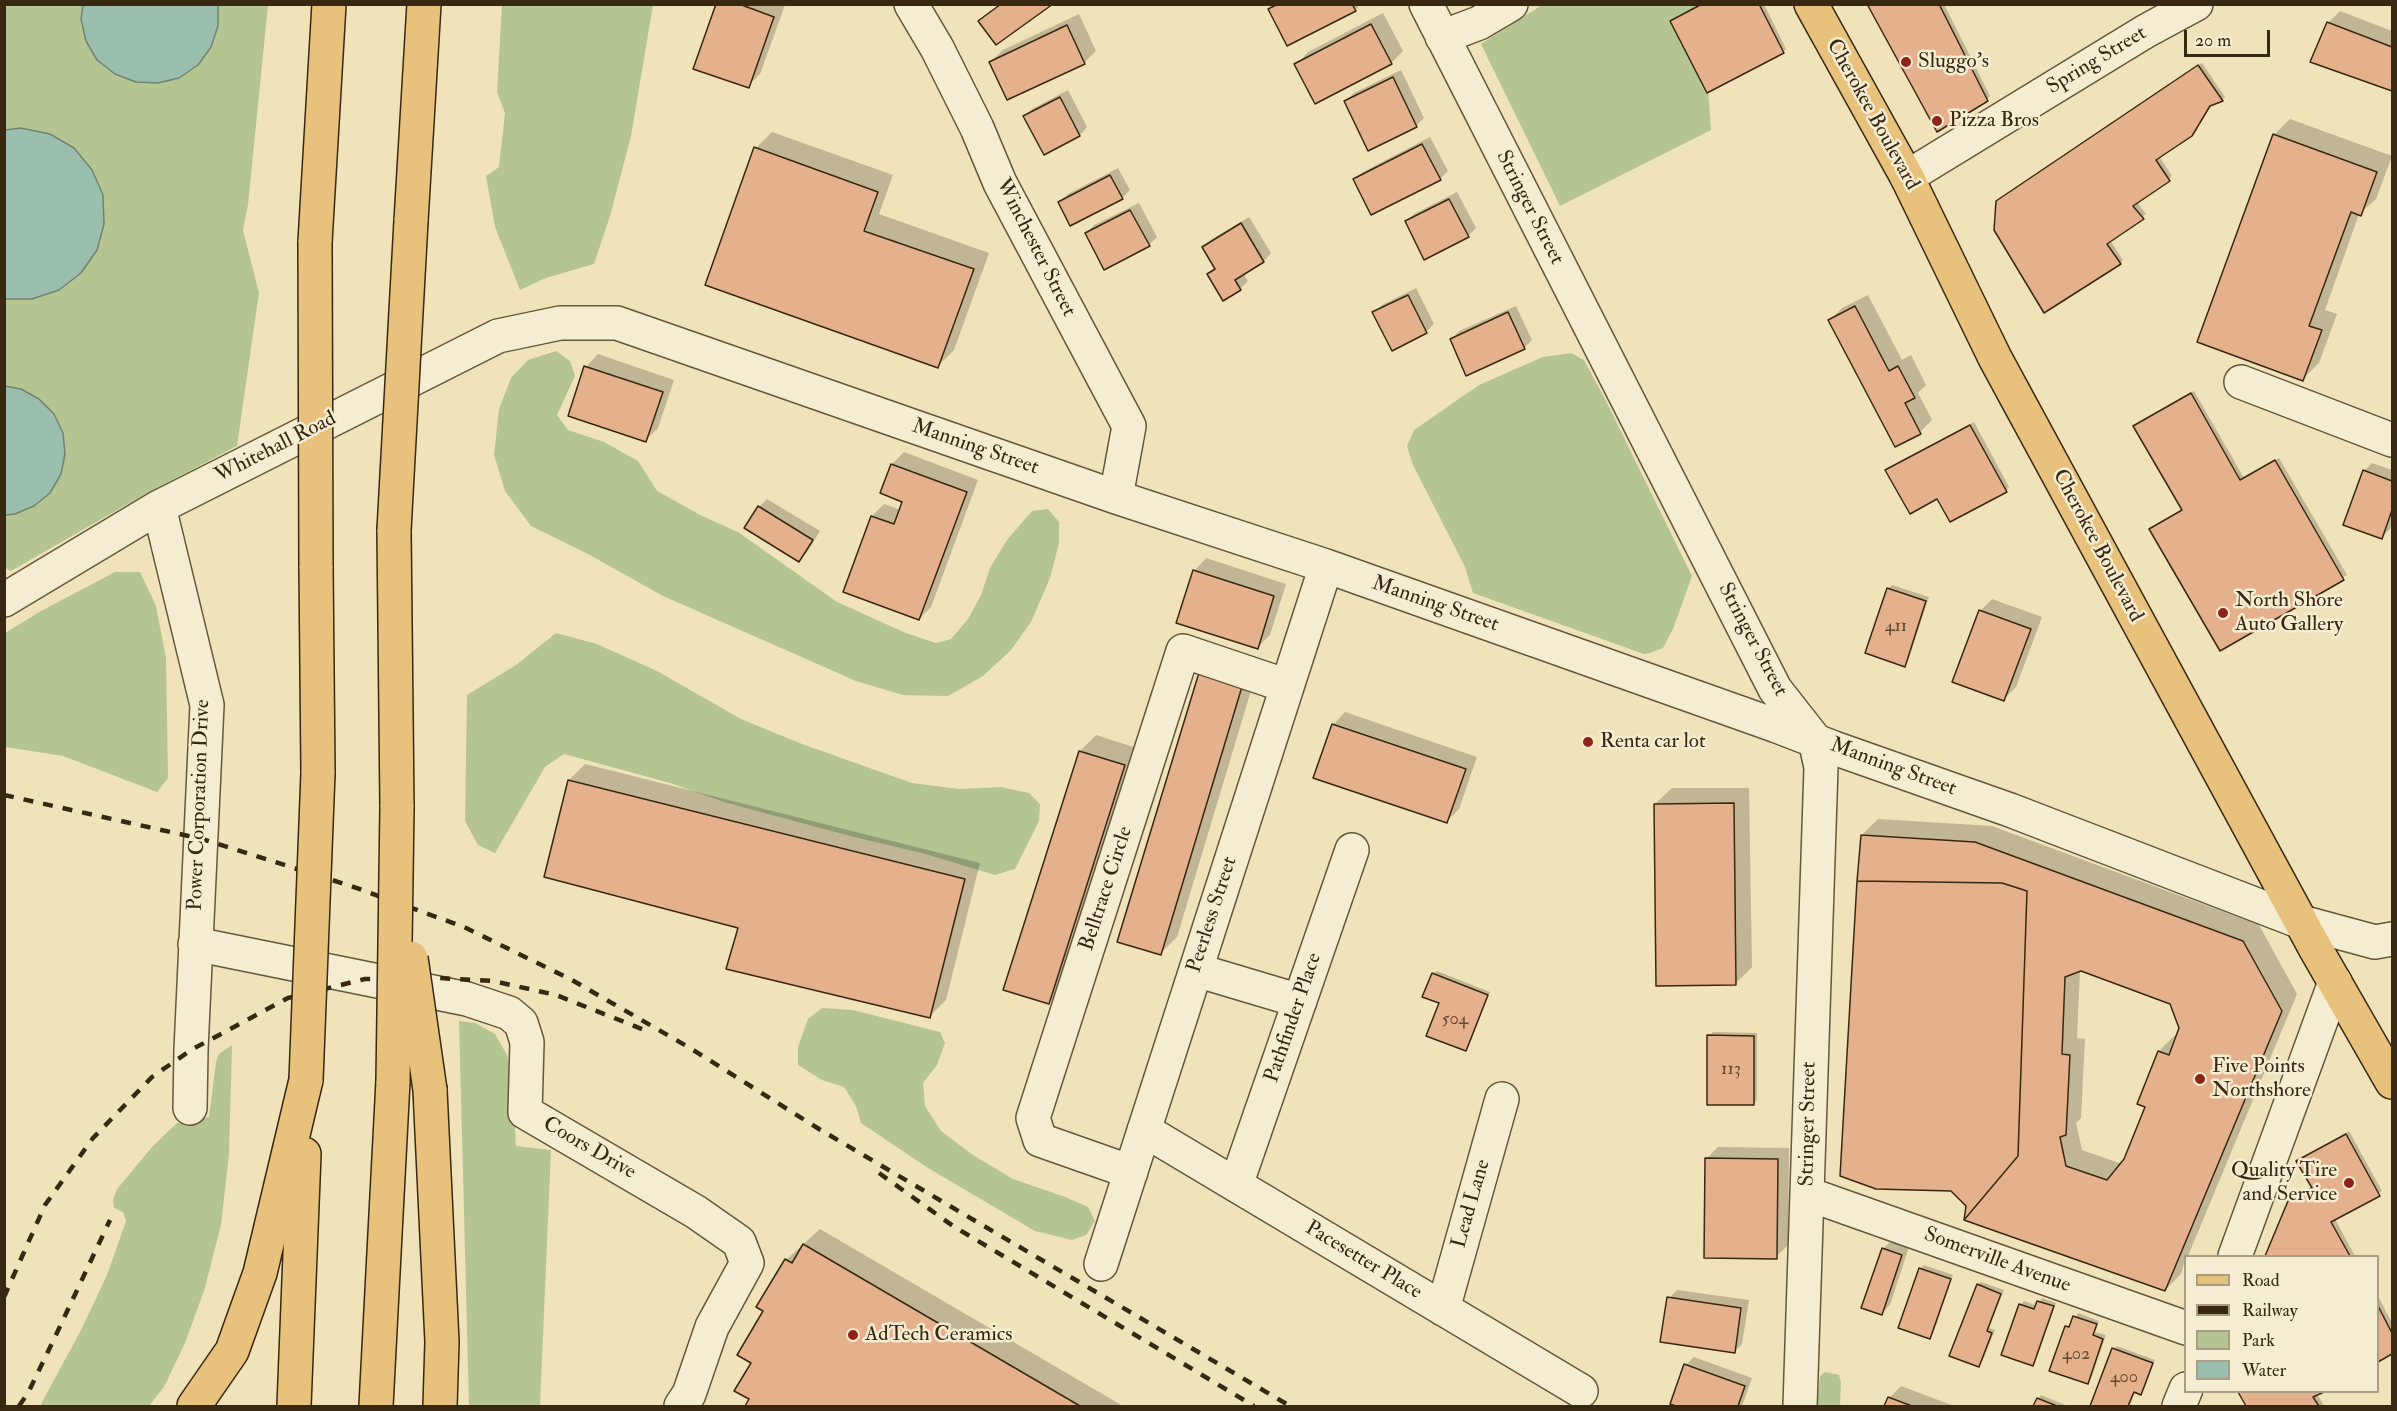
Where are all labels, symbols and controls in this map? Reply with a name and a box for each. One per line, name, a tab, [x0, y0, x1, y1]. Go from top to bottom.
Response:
scale bar	[2187, 18, 2272, 56]
street label: Spring Street	[2043, 21, 2151, 101]
text: 20 m	[2195, 29, 2231, 52]
street label: Cherokee Boulevard	[1820, 35, 1924, 195]
place label: Sluggo's	[1918, 49, 1989, 75]
marker: Sluggo's	[1899, 55, 1913, 69]
place label: Pizza Bros	[1949, 108, 2039, 134]
marker: Pizza Bros	[1930, 114, 1944, 128]
street label: Stringer Street	[1489, 147, 1569, 269]
street label: Winchester Street	[989, 175, 1081, 321]
street label: Whitehall Road	[211, 407, 341, 489]
street label: Manning Street	[908, 415, 1042, 481]
street label: Cherokee Boulevard	[2046, 465, 2148, 627]
street label: Manning Street	[1368, 572, 1502, 638]
street label: Stringer Street	[1712, 579, 1792, 701]
place label: North Shore Auto Gallery	[2235, 588, 2343, 638]
marker: North Shore Auto Gallery	[2216, 606, 2230, 620]
house number: 411	[1885, 616, 1907, 638]
street label: Power Corporation Drive	[184, 699, 216, 911]
place label: Renta car lot	[1600, 729, 1706, 755]
street label: Manning Street	[1827, 734, 1959, 802]
marker: Renta car lot	[1581, 735, 1595, 749]
street label: Belltrace Circle	[1075, 824, 1139, 954]
street label: Peerless Street	[1182, 854, 1244, 976]
street label: Pathfinder Place	[1260, 950, 1328, 1086]
house number: 504	[1442, 1009, 1468, 1031]
place label: Five Points Northshore	[2212, 1054, 2311, 1104]
house number: 113	[1721, 1059, 1741, 1081]
street label: Stringer Street	[1795, 1061, 1823, 1187]
marker: Five Points Northshore	[2193, 1072, 2207, 1086]
street label: Coors Drive	[538, 1112, 640, 1186]
street label: Lead Lane	[1447, 1157, 1497, 1251]
place label: Quality Tire and Service	[2231, 1158, 2337, 1208]
marker: Quality Tire and Service	[2342, 1176, 2356, 1190]
street label: Pacesetter Place	[1300, 1216, 1426, 1306]
street label: Somerville Avenue	[1920, 1223, 2074, 1299]
legend	[2184, 1255, 2379, 1393]
text: Road	[2242, 1269, 2280, 1292]
text: Railway	[2242, 1299, 2298, 1322]
place label: AdTech Ceramics	[865, 1322, 1012, 1348]
marker: AdTech Ceramics	[846, 1328, 860, 1342]
text: Park	[2242, 1329, 2275, 1352]
house number: 402	[2062, 1344, 2090, 1366]
text: Water	[2242, 1359, 2286, 1382]
house number: 400	[2110, 1367, 2138, 1389]

